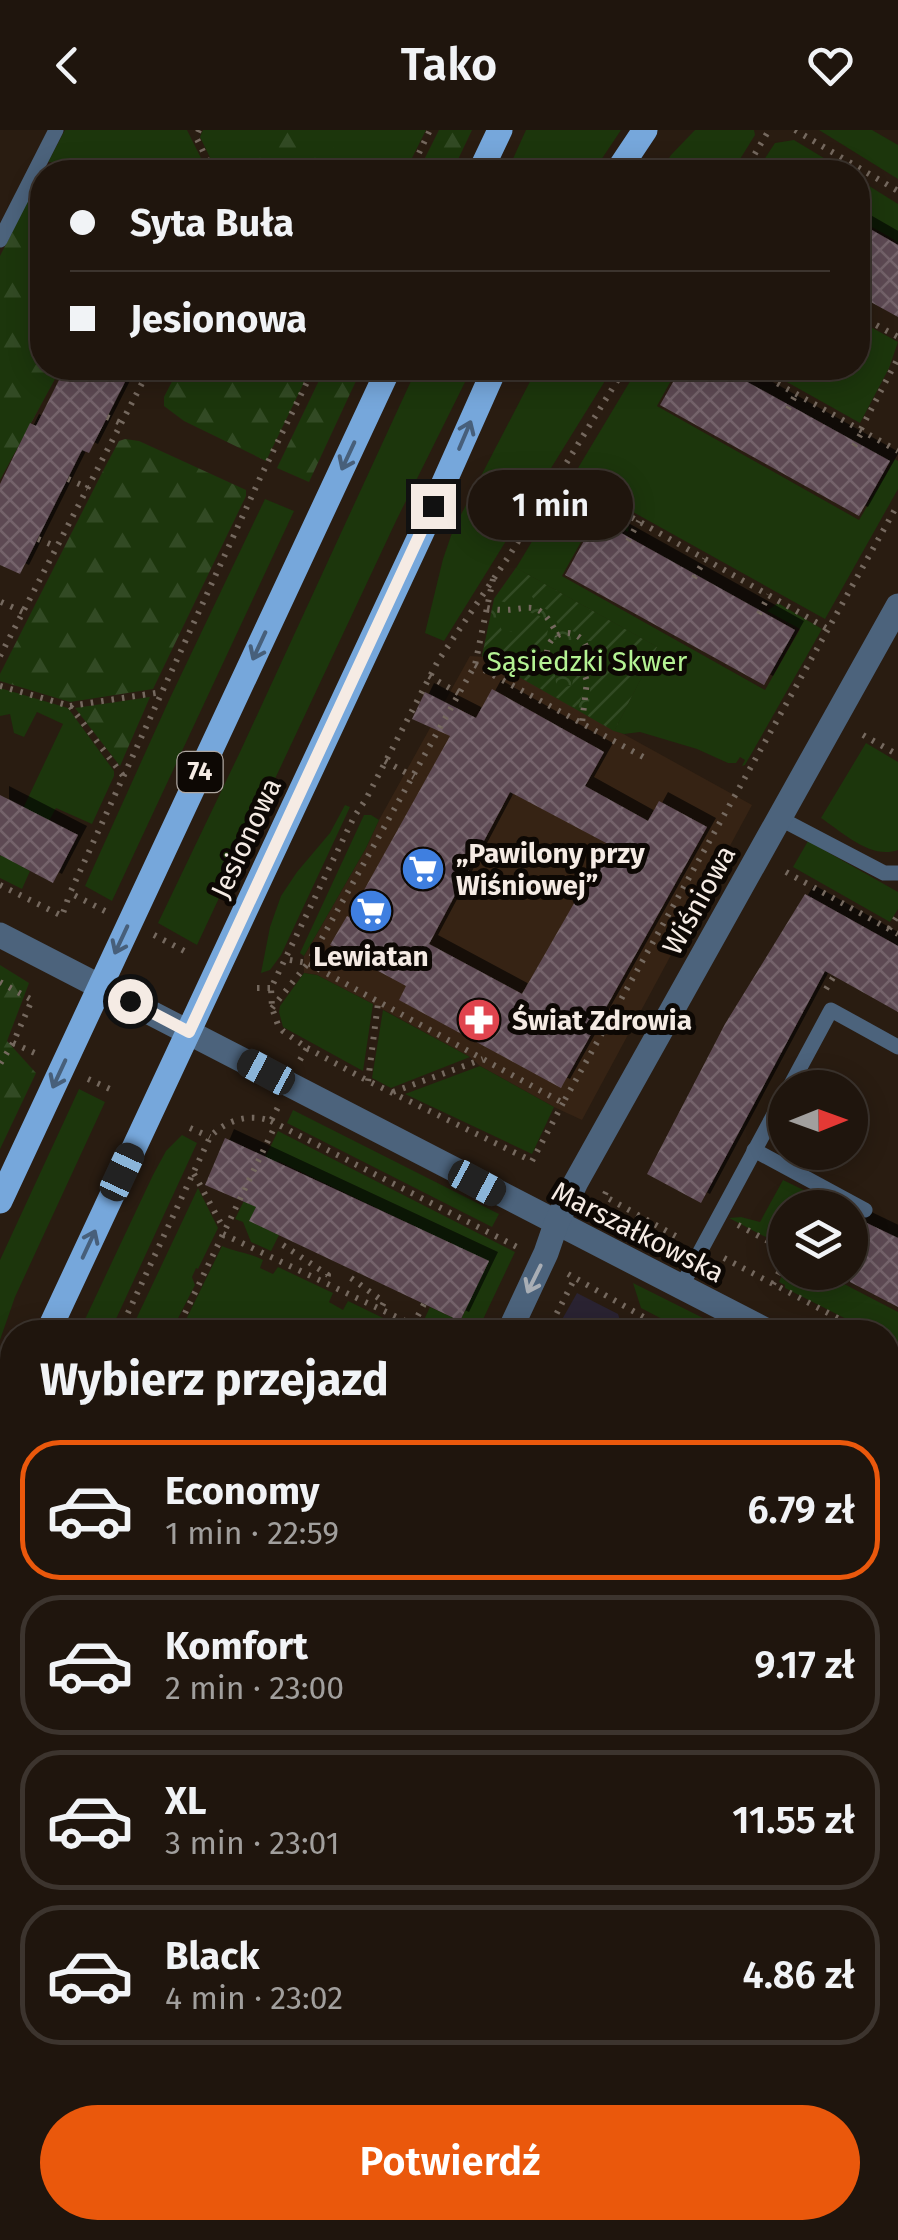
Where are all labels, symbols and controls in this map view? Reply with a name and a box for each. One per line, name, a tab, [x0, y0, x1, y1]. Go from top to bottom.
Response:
icon: back	[40, 38, 95, 93]
text: Tako	[401, 38, 497, 92]
icon: heart	[803, 38, 858, 93]
text: Syta Buła	[130, 200, 294, 246]
text: Jesionowa	[130, 296, 307, 342]
one-way arrow	[457, 420, 475, 451]
one-way arrow	[338, 440, 356, 471]
callout: 1 min	[468, 471, 633, 541]
route end	[411, 484, 456, 529]
text: 1 min	[512, 486, 589, 524]
one-way arrow	[249, 630, 267, 661]
park label: Sąsiedzki Skwer	[487, 645, 688, 678]
road number: 74	[178, 752, 222, 792]
street label: Jesionowa	[204, 773, 288, 903]
place label: „Pawilony przy Wiśniowej”	[456, 837, 645, 902]
street label: Wiśniowa	[656, 840, 742, 960]
supermarket icon: „Pawilony przy Wiśniowej”	[400, 846, 446, 892]
supermarket icon: Lewiatan	[348, 888, 394, 934]
one-way arrow	[111, 924, 129, 955]
place label: Lewiatan	[313, 940, 429, 973]
route start	[108, 979, 153, 1024]
pharmacy icon: Świat Zdrowia	[456, 997, 502, 1043]
place label: Świat Zdrowia	[512, 1004, 692, 1037]
car	[232, 1045, 300, 1099]
one-way arrow	[48, 1058, 67, 1088]
north arrow	[768, 1070, 868, 1170]
map controls	[768, 1070, 868, 1290]
car	[96, 1138, 148, 1206]
car	[443, 1156, 511, 1210]
street label: Marszałkowska	[546, 1174, 730, 1290]
button: layers	[768, 1190, 868, 1290]
one-way arrow	[81, 1229, 99, 1260]
one-way arrow	[524, 1263, 543, 1293]
text: Wybierz przejazd	[40, 1353, 389, 1407]
icon: car	[45, 1465, 135, 1555]
text: Economy	[165, 1468, 320, 1514]
text: 6.79 zł	[747, 1487, 855, 1533]
text: 1 min · 22:59	[165, 1514, 339, 1552]
icon: car	[45, 1620, 135, 1710]
text: Komfort	[165, 1623, 308, 1669]
text: 9.17 zł	[755, 1642, 855, 1688]
text: 2 min · 23:00	[165, 1669, 344, 1707]
icon: car	[45, 1775, 135, 1865]
text: XL	[165, 1778, 207, 1824]
text: 11.55 zł	[732, 1797, 855, 1843]
text: 3 min · 23:01	[165, 1824, 340, 1862]
icon: car	[45, 1930, 135, 2020]
text: Black	[165, 1933, 260, 1979]
text: 4.86 zł	[743, 1952, 855, 1998]
text: 4 min · 23:02	[165, 1979, 343, 2017]
button: Potwierdź	[40, 2105, 860, 2220]

